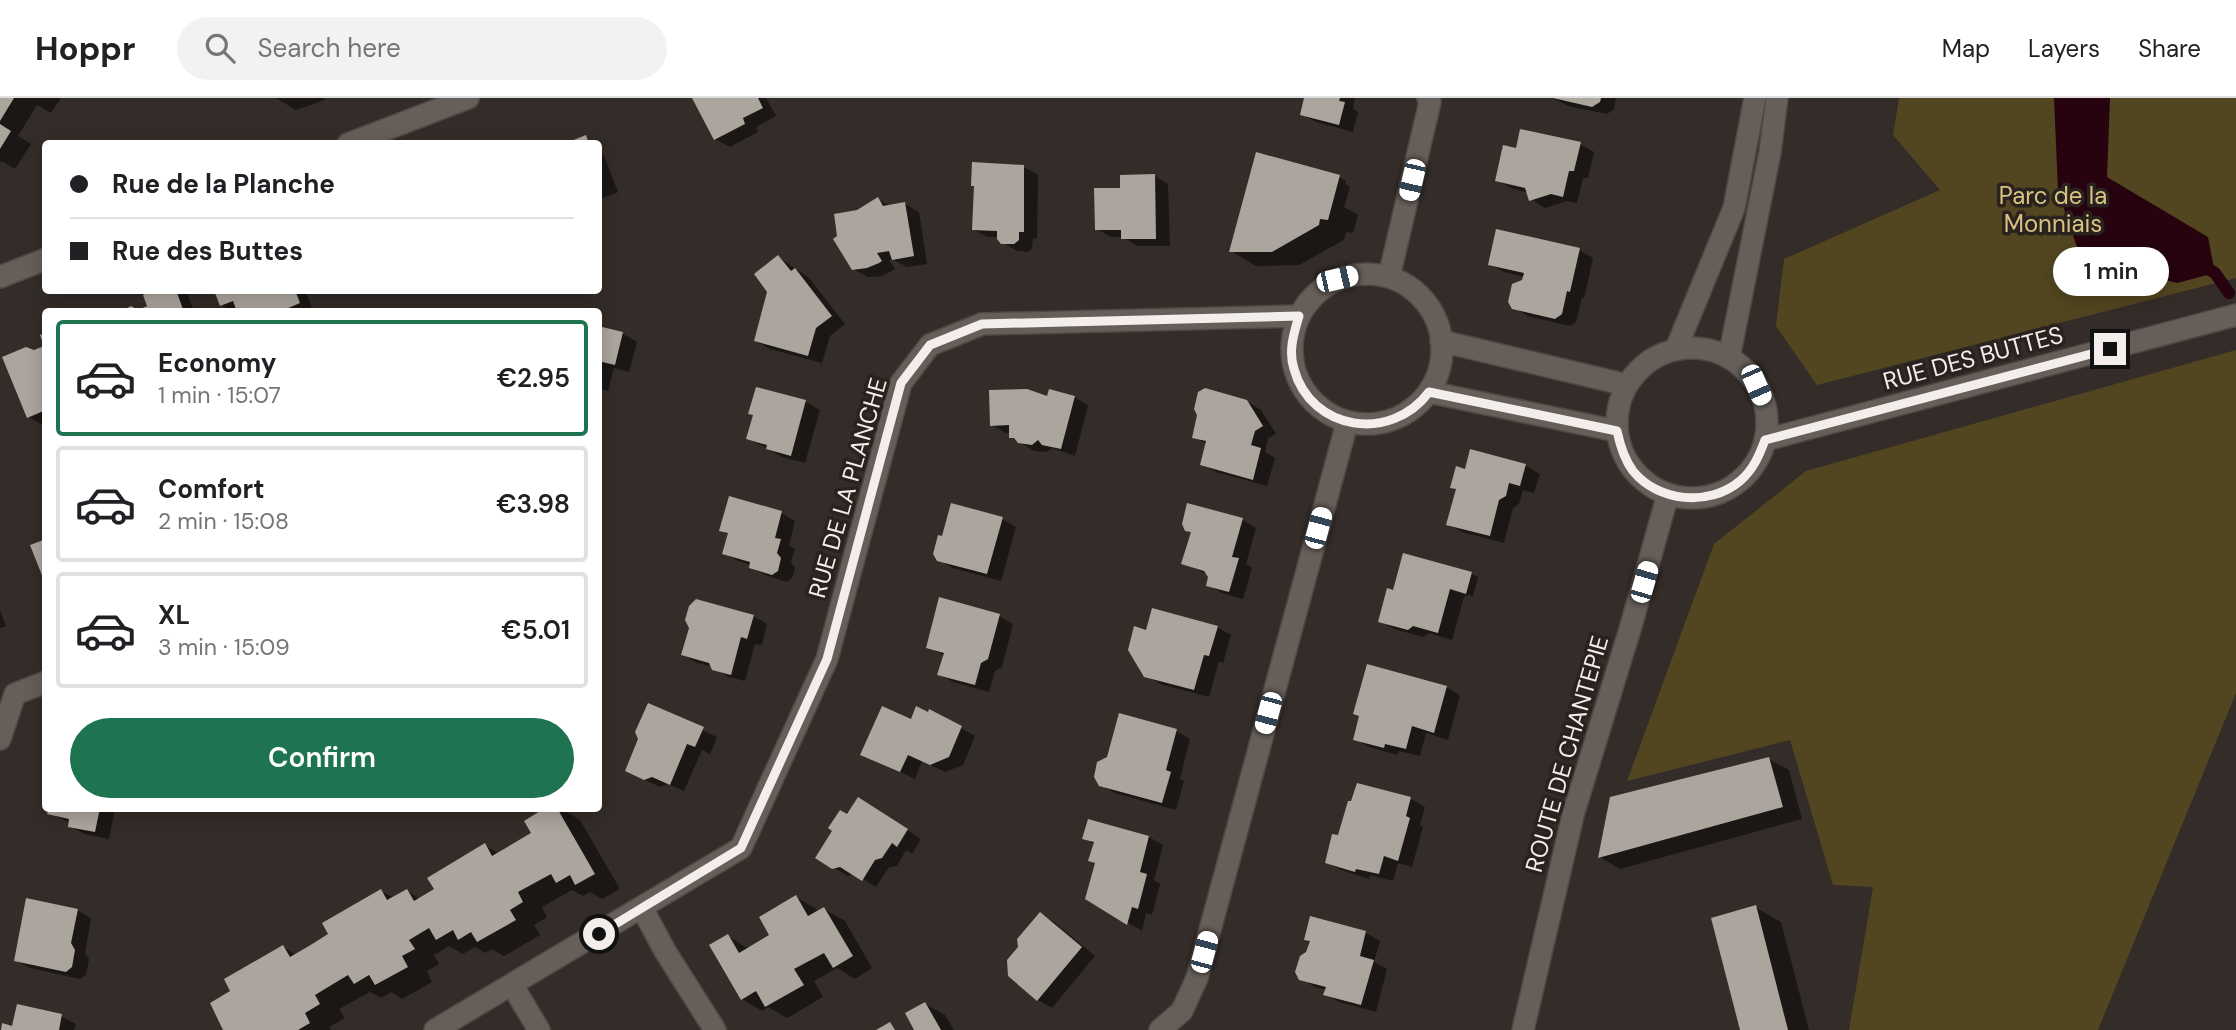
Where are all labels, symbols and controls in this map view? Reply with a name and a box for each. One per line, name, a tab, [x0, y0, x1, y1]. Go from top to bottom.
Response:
search box	[177, 17, 667, 80]
text: Hoppr	[35, 27, 135, 70]
icon: search	[201, 29, 239, 67]
text: Search here	[257, 31, 401, 65]
text: Map	[1942, 33, 1990, 64]
text: Layers	[2028, 33, 2100, 64]
text: Share	[2138, 33, 2201, 64]
car	[1398, 157, 1427, 203]
text: Rue de la Planche	[112, 167, 335, 201]
park label: Parc de la Monniais	[1999, 180, 2107, 239]
text: Rue des Buttes	[112, 234, 303, 268]
callout: 1 min	[2052, 247, 2168, 296]
text: 1 min	[2084, 256, 2138, 286]
car	[1315, 264, 1360, 294]
street label: RUE DES BUTTES	[1880, 319, 2066, 396]
route end	[2094, 333, 2126, 365]
text: Economy	[158, 346, 276, 380]
icon: car	[74, 347, 137, 410]
text: €2.95	[497, 361, 570, 395]
car	[1738, 362, 1775, 408]
street label: RUE DE LA PLANCHE	[801, 374, 894, 602]
text: 1 min · 15:07	[158, 380, 281, 410]
text: Comfort	[158, 472, 264, 506]
icon: car	[74, 473, 137, 536]
text: €3.98	[496, 487, 570, 521]
car	[1303, 505, 1334, 551]
text: 2 min · 15:08	[158, 506, 289, 536]
car	[1629, 559, 1660, 605]
text: XL	[158, 598, 190, 632]
icon: car	[74, 599, 137, 662]
text: €5.01	[501, 613, 570, 647]
text: 3 min · 15:09	[158, 632, 290, 662]
street label: ROUTE DE CHANTEPIE	[1518, 632, 1615, 876]
car	[1253, 690, 1284, 736]
button: Confirm	[70, 718, 574, 798]
route start	[583, 918, 615, 950]
car	[1189, 929, 1220, 975]

